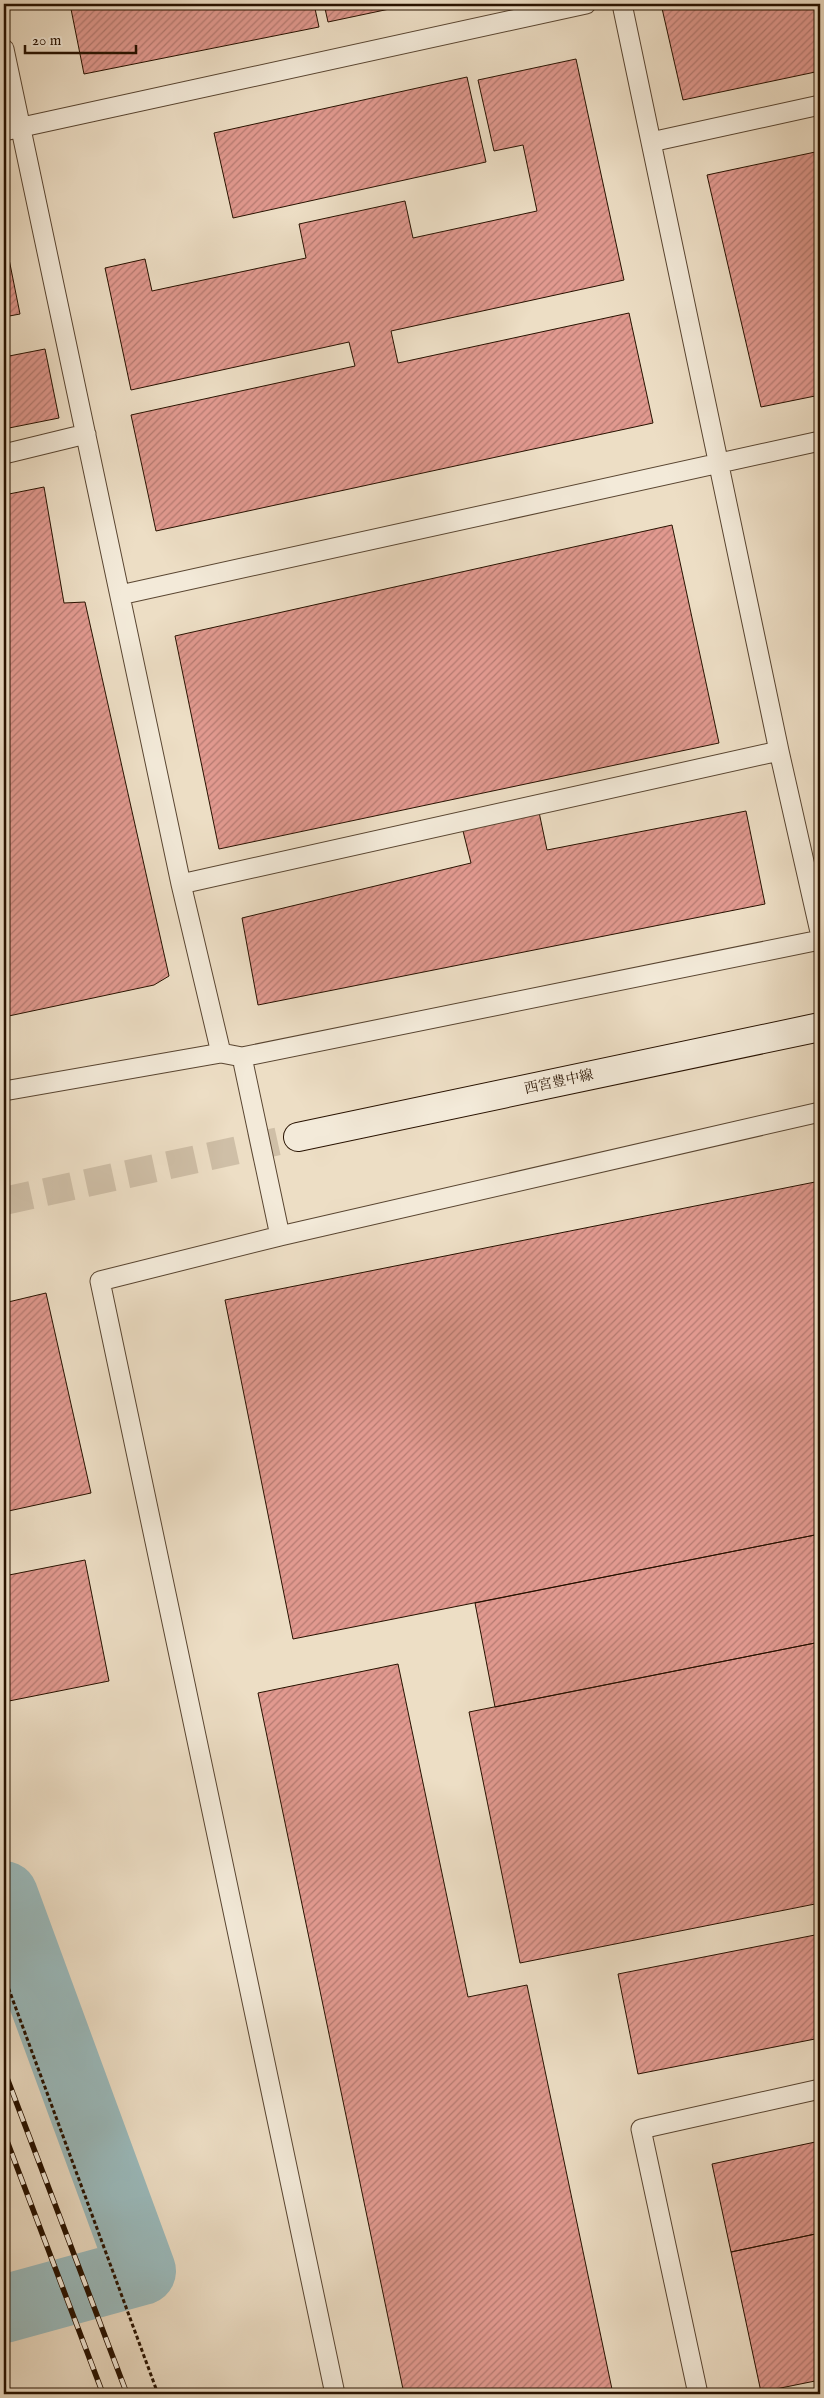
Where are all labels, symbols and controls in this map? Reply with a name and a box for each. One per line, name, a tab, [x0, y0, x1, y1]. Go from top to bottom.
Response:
scale bar	[25, 22, 136, 54]
text: 20 m	[32, 31, 62, 50]
street label: 西宮豊中線	[523, 1066, 595, 1098]

